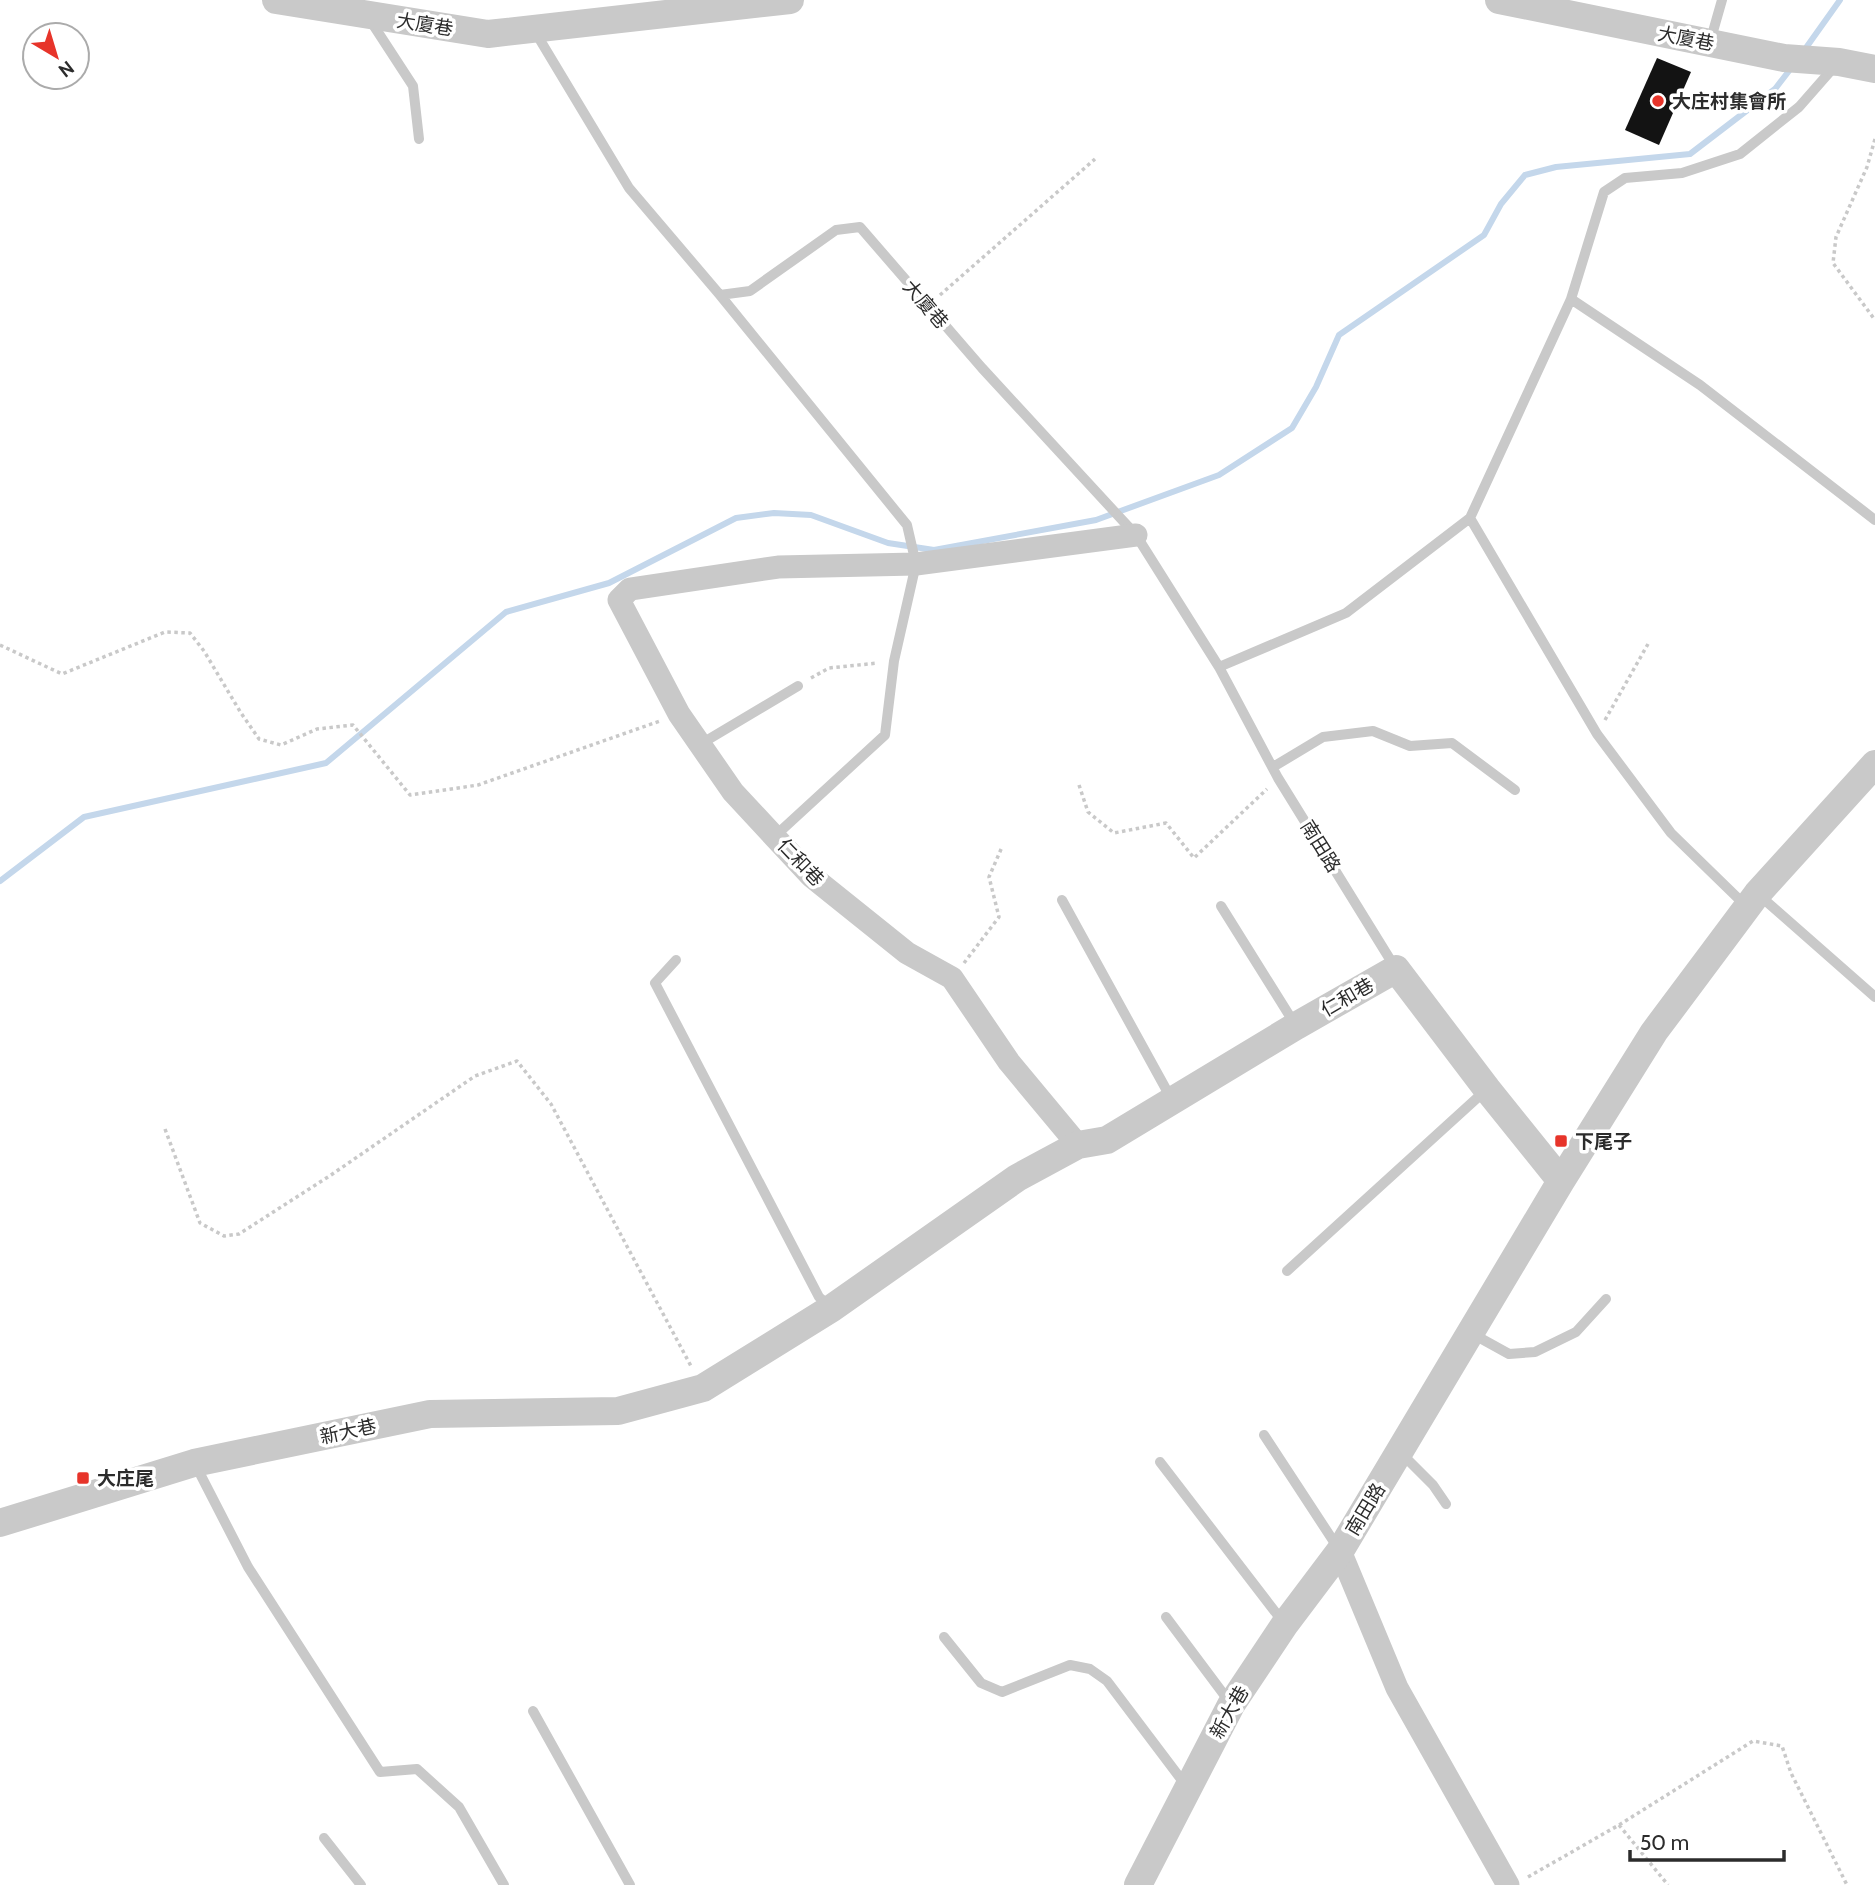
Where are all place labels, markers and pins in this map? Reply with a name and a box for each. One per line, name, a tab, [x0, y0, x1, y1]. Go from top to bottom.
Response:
place label: 大庄村集會所	[1672, 90, 1786, 113]
marker: 大庄村集會所	[1650, 93, 1666, 109]
place label: 下尾子	[1575, 1130, 1632, 1153]
marker: 下尾子	[1553, 1133, 1569, 1149]
place label: 大庄尾	[97, 1467, 154, 1490]
marker: 大庄尾	[75, 1470, 91, 1486]

